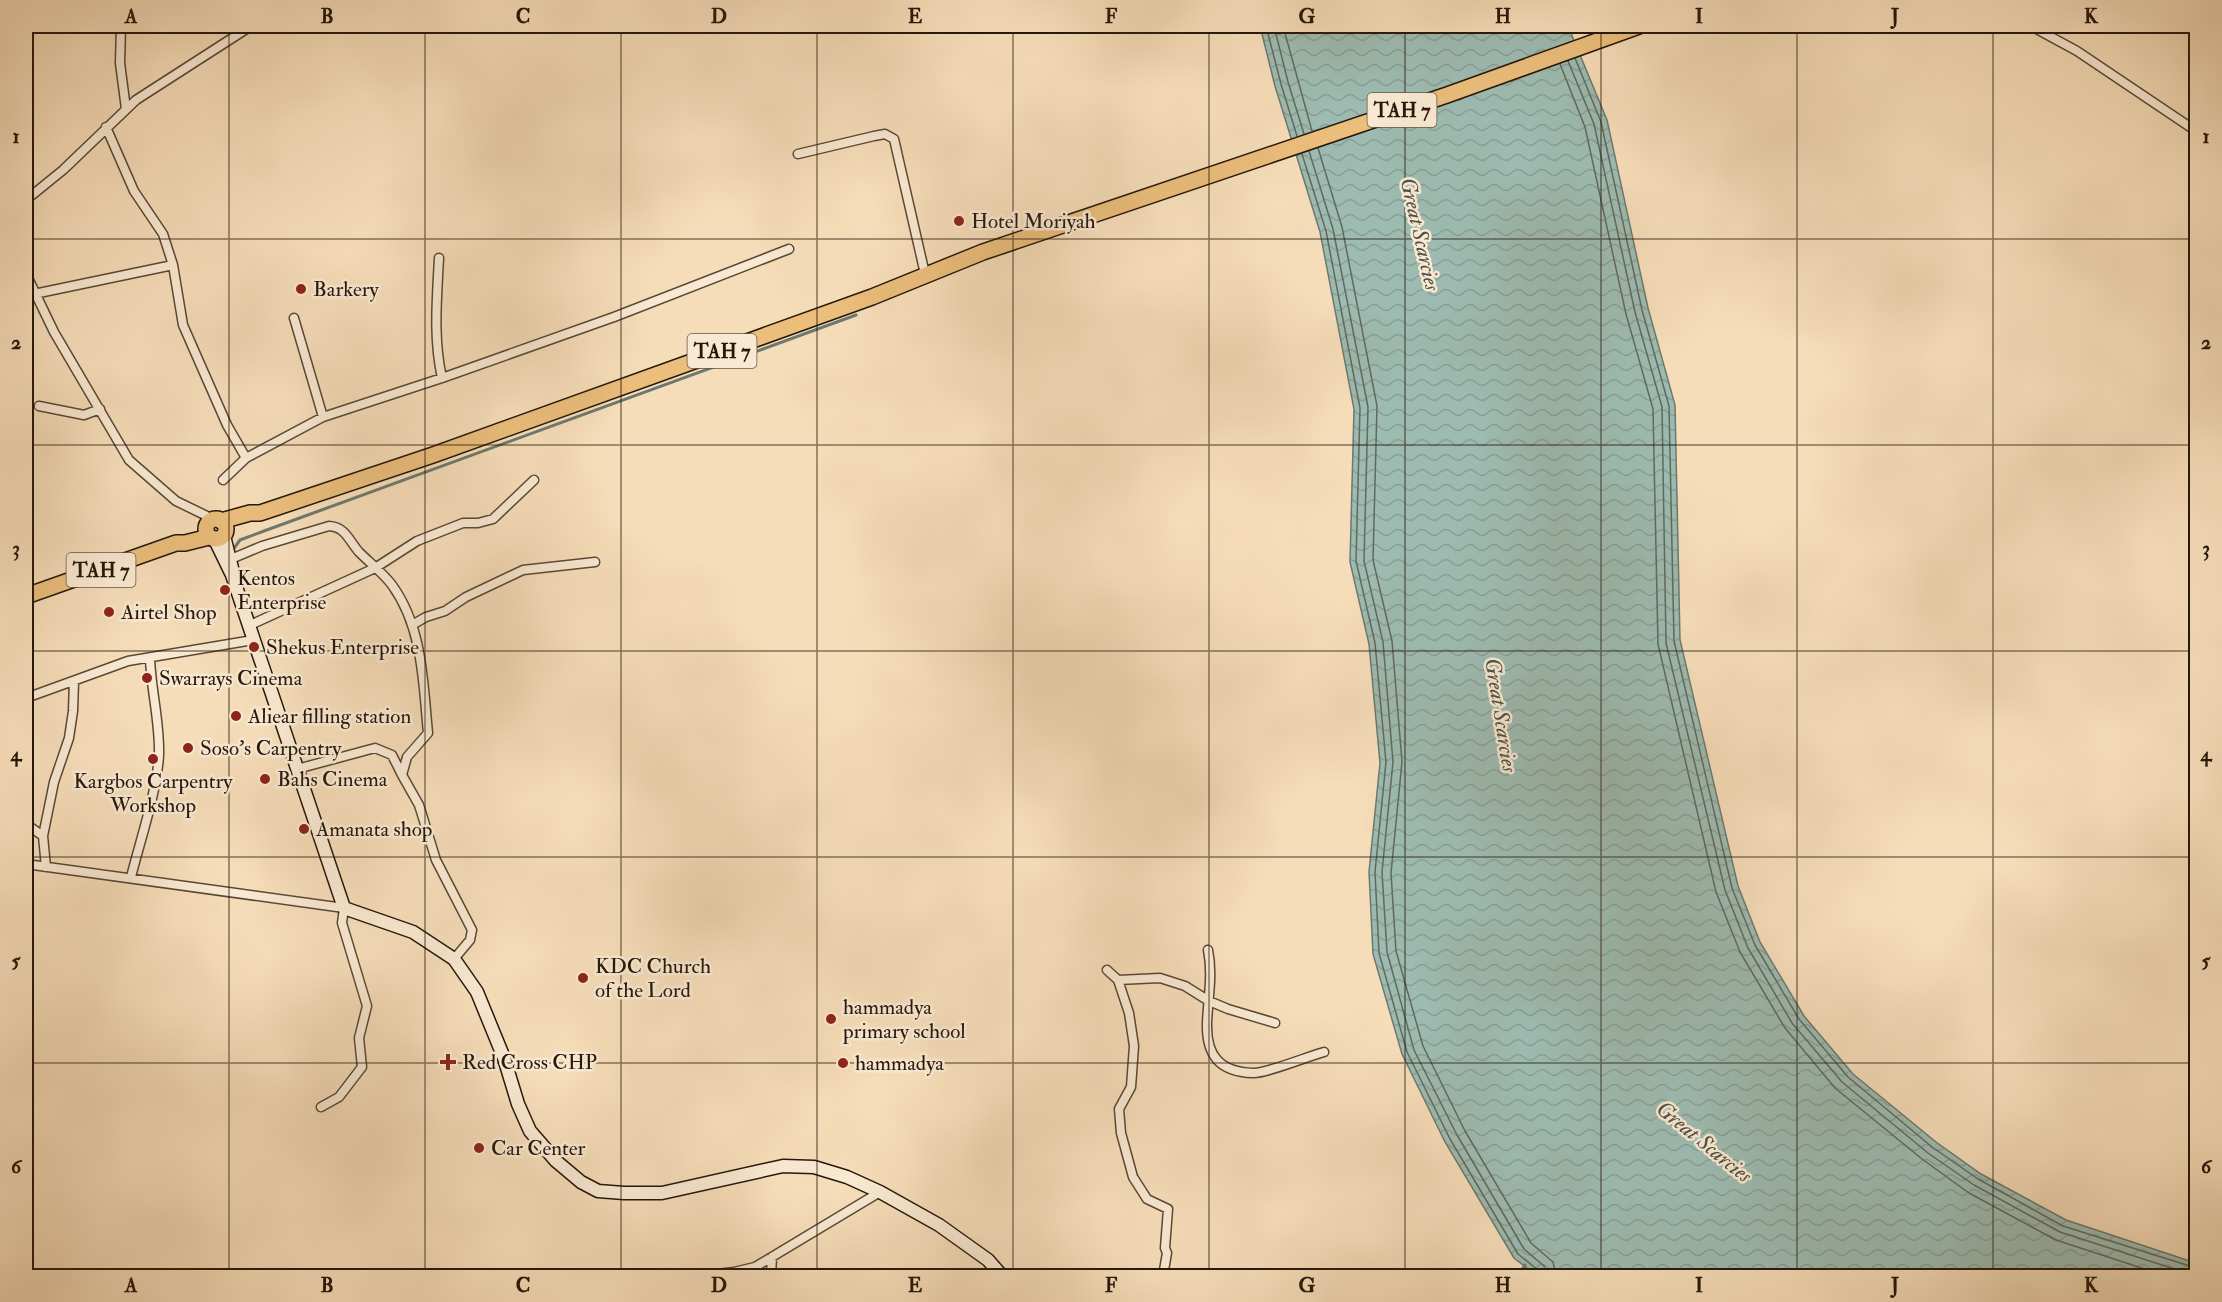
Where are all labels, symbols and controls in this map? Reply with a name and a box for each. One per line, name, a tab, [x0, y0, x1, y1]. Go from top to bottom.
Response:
text: A	[124, 4, 138, 29]
text: B	[320, 4, 334, 29]
text: C	[516, 4, 530, 29]
text: D	[711, 4, 727, 29]
text: E	[908, 4, 923, 29]
text: F	[1105, 4, 1118, 29]
text: G	[1299, 4, 1316, 29]
text: H	[1495, 4, 1511, 29]
text: I	[1695, 4, 1703, 29]
text: J	[1890, 4, 1899, 29]
text: K	[2084, 4, 2099, 29]
road number: TAH 7	[1368, 93, 1436, 127]
text: 1	[12, 124, 20, 149]
text: 1	[2202, 124, 2210, 149]
water label: Great Scarcies	[1393, 175, 1447, 294]
place label: Hotel Moriyah	[971, 208, 1096, 235]
marker: Hotel Moriyah	[952, 214, 966, 228]
place label: Barkery	[313, 276, 379, 303]
marker: Barkery	[294, 282, 308, 296]
text: 2	[11, 330, 21, 355]
text: 2	[2201, 330, 2211, 355]
road number: TAH 7	[688, 334, 756, 368]
text: 3	[12, 536, 20, 561]
text: 3	[2202, 536, 2210, 561]
road number: TAH 7	[66, 553, 136, 587]
place label: Kentos Enterprise	[237, 565, 326, 616]
marker: Kentos Enterprise	[218, 583, 232, 597]
place label: Airtel Shop	[120, 599, 217, 626]
marker: Airtel Shop	[102, 605, 116, 619]
place label: Shekus Enterprise	[266, 634, 419, 661]
marker: Shekus Enterprise	[247, 640, 261, 654]
water label: Great Scarcies	[1478, 656, 1524, 775]
place label: Swarrays Cinema	[159, 665, 303, 692]
marker: Swarrays Cinema	[140, 671, 154, 685]
place label: Aliear filling station	[247, 703, 411, 730]
marker: Aliear filling station	[229, 709, 243, 723]
place label: Soso's Carpentry	[200, 735, 342, 762]
marker: Soso's Carpentry	[181, 741, 195, 755]
text: 4	[10, 742, 23, 767]
text: 4	[2200, 742, 2213, 767]
marker: Kargbos Carpentry Workshop	[146, 752, 160, 766]
place label: Bahs Cinema	[277, 766, 388, 793]
place label: Kargbos Carpentry Workshop	[73, 768, 233, 819]
marker: Bahs Cinema	[258, 772, 272, 786]
place label: Amanata shop	[315, 816, 432, 843]
marker: Amanata shop	[297, 822, 311, 836]
text: 5	[12, 948, 22, 973]
text: 5	[2202, 948, 2212, 973]
place label: KDC Church of the Lord	[595, 953, 711, 1004]
marker: KDC Church of the Lord	[576, 971, 590, 985]
place label: hammadya primary school	[842, 994, 966, 1045]
marker: hammadya primary school	[824, 1012, 838, 1026]
place label: Red Cross CHP	[462, 1049, 597, 1076]
place label: hammadya	[855, 1050, 944, 1077]
marker: Red Cross CHP	[439, 1053, 457, 1071]
marker: hammadya	[836, 1056, 850, 1070]
water label: Great Scarcies	[1650, 1095, 1758, 1190]
place label: Car Center	[491, 1135, 586, 1162]
marker: Car Center	[472, 1141, 486, 1155]
text: 6	[11, 1154, 23, 1179]
text: 6	[2201, 1154, 2213, 1179]
text: A	[124, 1273, 138, 1298]
text: B	[320, 1273, 334, 1298]
text: C	[516, 1273, 530, 1298]
text: D	[711, 1273, 727, 1298]
text: E	[908, 1273, 923, 1298]
text: F	[1105, 1273, 1118, 1298]
text: G	[1299, 1273, 1316, 1298]
text: H	[1495, 1273, 1511, 1298]
text: I	[1695, 1273, 1703, 1298]
text: J	[1890, 1273, 1899, 1298]
text: K	[2084, 1273, 2099, 1298]

